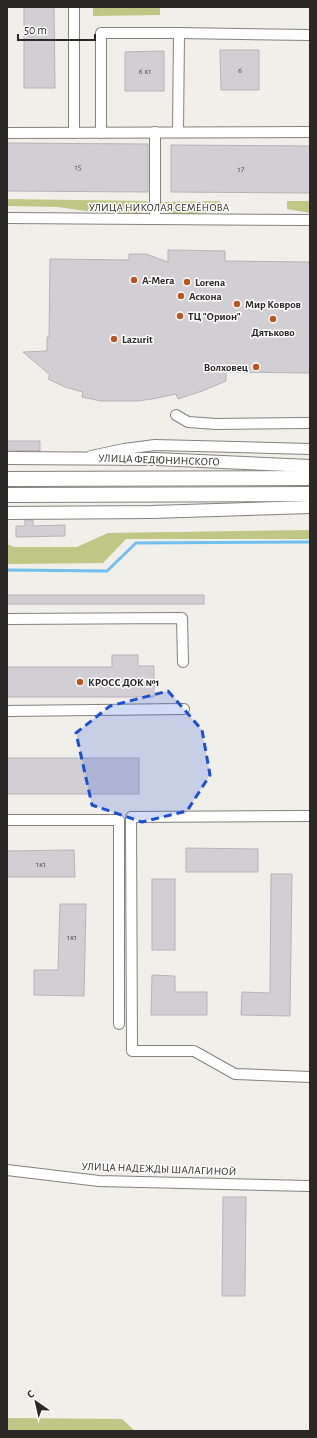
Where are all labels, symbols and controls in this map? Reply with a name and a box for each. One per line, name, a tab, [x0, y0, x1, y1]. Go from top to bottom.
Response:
scale bar	[18, 16, 95, 42]
text: 50 m	[24, 24, 47, 36]
house number: 6	[238, 66, 242, 75]
house number: 6 к1	[139, 67, 151, 76]
house number: 15	[75, 163, 82, 172]
house number: 17	[238, 165, 245, 174]
street label: УЛИЦА НИКОЛАЯ СЕМЁНОВА	[89, 202, 230, 213]
marker: А-Мега	[129, 275, 139, 285]
place label: А-Мега	[142, 275, 174, 286]
marker: Lorena	[182, 277, 192, 287]
place label: Lorena	[195, 277, 226, 288]
marker: Аскона	[176, 291, 186, 301]
place label: Аскона	[189, 291, 222, 302]
marker: Мир Ковров	[232, 299, 242, 309]
place label: Мир Ковров	[245, 299, 302, 310]
marker: ТЦ "Орион"	[175, 311, 185, 321]
place label: ТЦ "Орион"	[188, 311, 241, 322]
marker: Дятьково	[268, 314, 278, 324]
place label: Дятьково	[251, 327, 295, 338]
marker: Lazurit	[109, 334, 119, 344]
place label: Lazurit	[122, 334, 153, 345]
place label: Волховец	[204, 362, 248, 373]
marker: Волховец	[251, 362, 261, 372]
street label: УЛИЦА ФЕДЮНИНСКОГО	[98, 452, 220, 468]
marker: КРОСС ДОК №1	[75, 677, 85, 687]
place label: КРОСС ДОК №1	[88, 677, 159, 688]
house number: 1к1	[36, 860, 46, 869]
house number: 1к1	[67, 933, 77, 942]
street label: УЛИЦА НАДЕЖДЫ ШАЛАГИНОЙ	[81, 1161, 237, 1177]
north arrow	[16, 1382, 56, 1422]
text: С	[25, 1388, 36, 1400]

